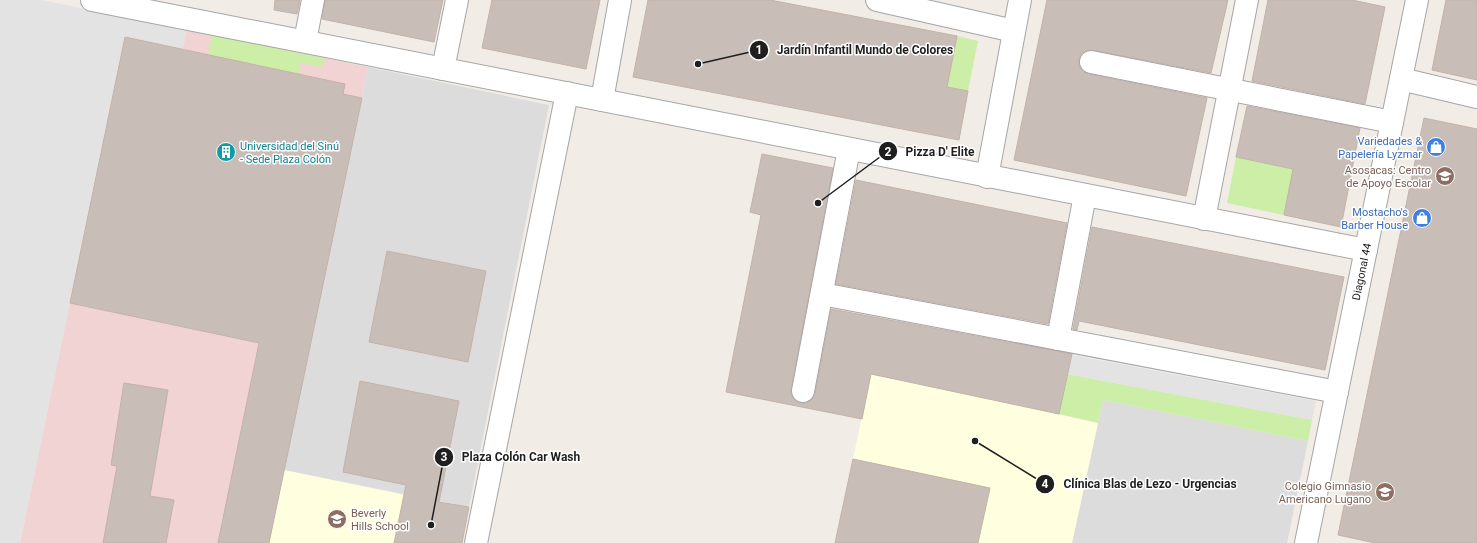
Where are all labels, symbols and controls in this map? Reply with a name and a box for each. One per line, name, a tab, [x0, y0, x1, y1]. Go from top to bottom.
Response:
callout: Jardín Infantil Mundo de Colores	[749, 38, 961, 62]
text: 1	[756, 43, 762, 57]
text: Jardín Infantil Mundo de Colores	[777, 43, 953, 57]
place label: Variedades & Papelería Lyzmar	[1338, 135, 1422, 161]
shop icon: Variedades & Papelería Lyzmar	[1425, 136, 1447, 158]
callout: Pizza D' Elite	[878, 139, 983, 163]
place label: Universidad del Sinú - Sede Plaza Colón	[240, 140, 339, 166]
building icon: Universidad del Sinú - Sede Plaza Colón	[215, 141, 237, 163]
text: 2	[885, 145, 892, 159]
text: Pizza D' Elite	[906, 145, 975, 159]
place label: Asosacas: Centro de Apoyo Escolar	[1345, 164, 1431, 190]
school or university icon: Asosacas: Centro de Apoyo Escolar	[1434, 165, 1456, 187]
place label: Mostacho's Barber House	[1341, 206, 1408, 232]
shop icon: Mostacho's Barber House	[1411, 207, 1433, 229]
street label: Diagonal 44	[1349, 242, 1374, 301]
callout: Plaza Colón Car Wash	[434, 445, 588, 469]
text: 3	[441, 450, 448, 464]
text: Plaza Colón Car Wash	[462, 450, 580, 464]
callout: Clínica Blas de Lezo - Urgencias	[1035, 472, 1244, 496]
text: 4	[1042, 477, 1049, 491]
text: Clínica Blas de Lezo - Urgencias	[1063, 477, 1237, 491]
place label: Colegio Gimnasio Americano Lugano	[1279, 480, 1371, 506]
school or university icon: Colegio Gimnasio Americano Lugano	[1374, 481, 1396, 503]
place label: Beverly Hills School	[351, 507, 409, 533]
school or university icon: Beverly Hills School	[326, 508, 348, 530]

